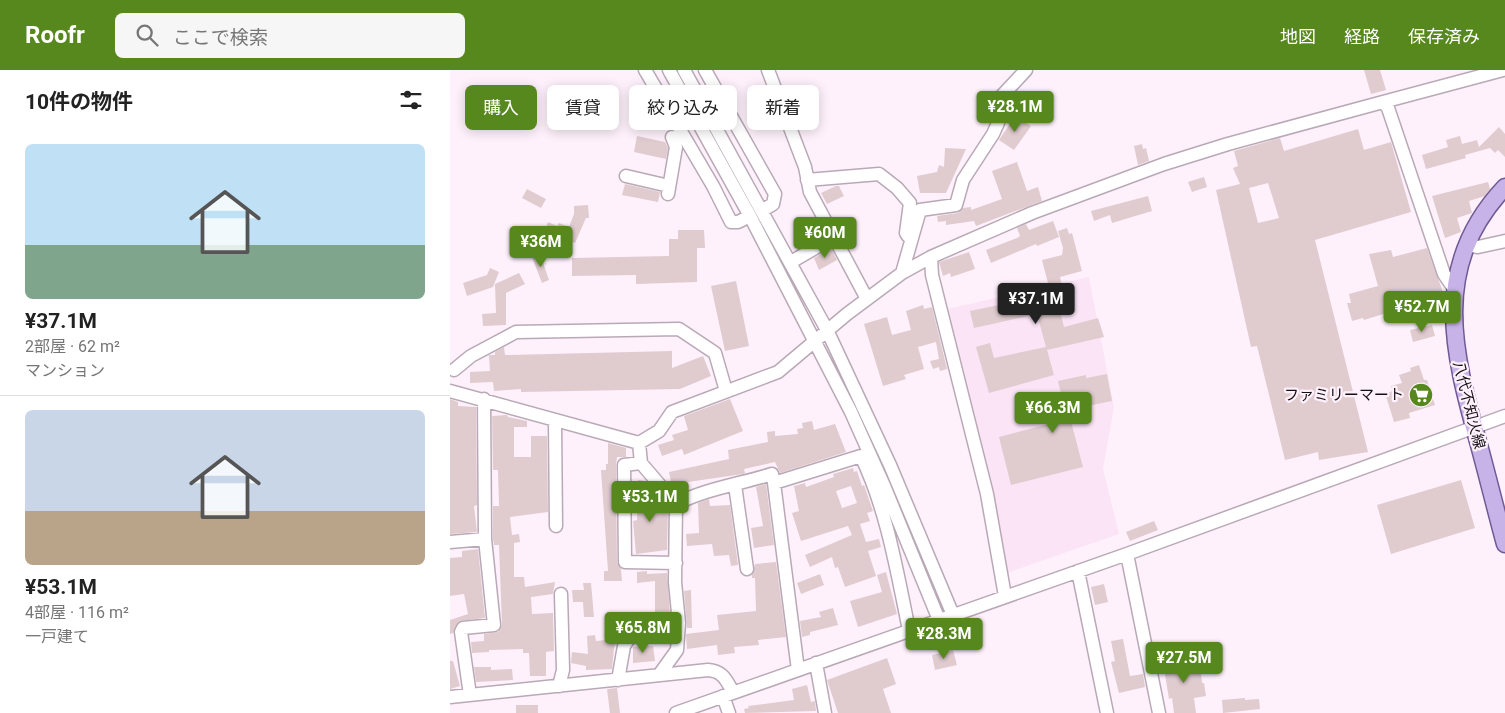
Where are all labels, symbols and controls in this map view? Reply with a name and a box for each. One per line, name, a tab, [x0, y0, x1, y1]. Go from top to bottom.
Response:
search box	[115, 13, 465, 58]
text: Roofr	[25, 21, 85, 49]
icon: search	[133, 21, 161, 49]
text: ここで検索	[173, 26, 268, 49]
text: 地図	[1280, 26, 1316, 47]
text: 経路	[1344, 26, 1380, 47]
text: 保存済み	[1408, 26, 1480, 47]
chip: 購入	[465, 85, 537, 130]
chip: 賃貸	[547, 85, 619, 130]
chip: 絞り込み	[629, 85, 737, 130]
chip: 新着	[747, 85, 819, 130]
icon: filters	[397, 86, 425, 114]
text: 10件の物件	[25, 90, 133, 114]
pin: ¥28.1M	[974, 90, 1056, 133]
text: ¥28.1M	[988, 97, 1042, 116]
icon: home	[180, 177, 270, 267]
pin: ¥60M	[795, 216, 855, 259]
text: ¥60M	[805, 223, 845, 242]
pin: ¥36M	[511, 226, 571, 268]
text: ¥36M	[521, 232, 561, 251]
pin: ¥37.1M	[995, 282, 1077, 325]
text: ¥37.1M	[1009, 289, 1063, 308]
pin: ¥52.7M	[1381, 290, 1463, 333]
text: ¥52.7M	[1395, 297, 1449, 316]
text: ¥37.1M	[25, 309, 97, 333]
text: 2部屋 · 62 m²	[25, 337, 120, 356]
street label: 八代不知火線	[1449, 359, 1489, 451]
text: マンション	[25, 361, 105, 380]
supermarket icon: ファミリーマート	[1408, 382, 1434, 408]
place label: ファミリーマート	[1284, 386, 1404, 404]
pin: ¥66.3M	[1012, 392, 1094, 434]
text: ¥66.3M	[1026, 398, 1080, 417]
icon: home	[180, 442, 270, 532]
pin: ¥53.1M	[609, 480, 691, 523]
text: ¥53.1M	[623, 487, 677, 506]
text: ¥53.1M	[25, 575, 97, 599]
text: 4部屋 · 116 m²	[25, 603, 129, 622]
pin: ¥65.8M	[602, 612, 684, 654]
text: ¥65.8M	[616, 618, 670, 637]
pin: ¥28.3M	[903, 618, 985, 660]
text: ¥28.3M	[917, 624, 971, 643]
text: 一戸建て	[25, 627, 89, 646]
pin: ¥27.5M	[1143, 642, 1225, 684]
text: ¥27.5M	[1157, 648, 1211, 667]

